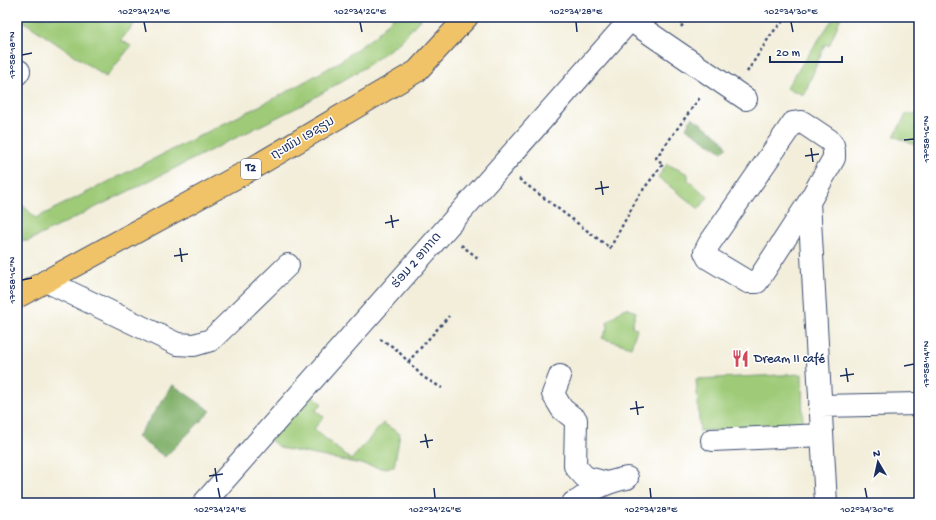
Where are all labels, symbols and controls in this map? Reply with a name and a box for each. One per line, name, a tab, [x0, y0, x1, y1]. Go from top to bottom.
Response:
text: 102°34'24"E	[117, 6, 171, 18]
text: 102°34'26"E	[333, 6, 387, 18]
text: 102°34'28"E	[549, 6, 603, 18]
text: 102°34'30"E	[764, 6, 818, 18]
text: 17°58'18"N	[7, 31, 19, 80]
scale bar	[770, 38, 842, 64]
text: 20 m	[776, 47, 801, 61]
street label: ຖະໜົນ ເອຊຽນ	[268, 114, 338, 164]
text: 17°58'16"N	[921, 115, 933, 163]
road number: T2	[241, 159, 261, 179]
street label: ຮ່ອມ 2 ອາກາດ	[388, 229, 445, 292]
text: 17°58'16"N	[7, 256, 19, 304]
text: 17°58'14"N	[921, 340, 933, 388]
restaurant icon: Dream II café	[731, 349, 751, 369]
place label: Dream II café	[753, 352, 825, 367]
north arrow	[858, 442, 898, 482]
text: N	[872, 448, 881, 461]
text: 102°34'24"E	[193, 504, 247, 516]
text: 102°34'26"E	[408, 504, 462, 516]
text: 102°34'28"E	[624, 504, 678, 516]
text: 102°34'30"E	[840, 504, 894, 516]

